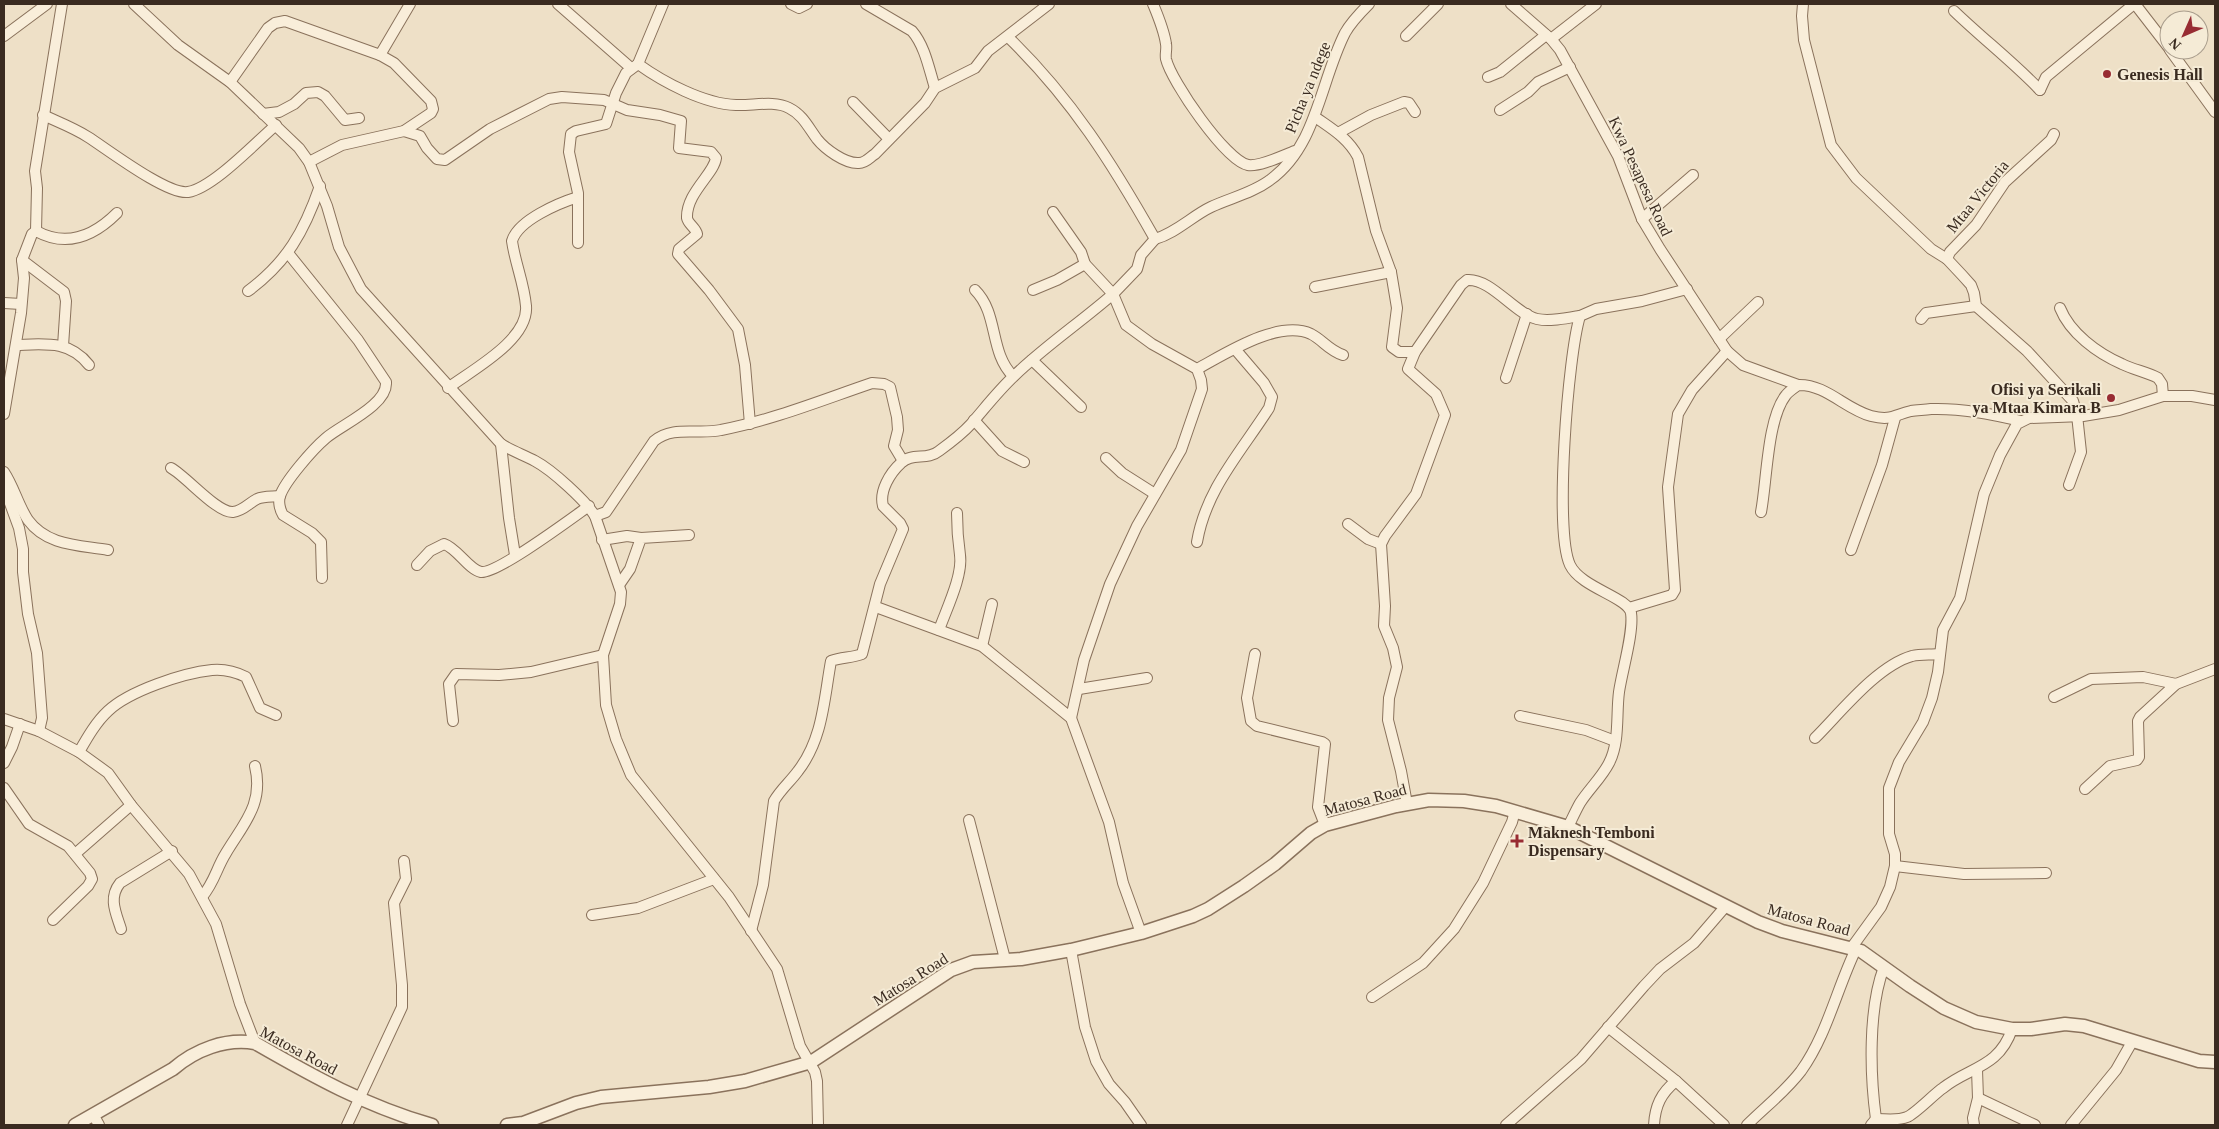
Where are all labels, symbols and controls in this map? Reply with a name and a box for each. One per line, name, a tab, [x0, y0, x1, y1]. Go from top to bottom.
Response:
north arrow	[2159, 10, 2209, 60]
text: N	[2166, 35, 2184, 53]
street label: Picha ya ndege	[1281, 39, 1334, 136]
place label: Genesis Hall	[2117, 66, 2203, 83]
marker: Genesis Hall	[2101, 68, 2113, 80]
street label: Kwa Pesapesa Road	[1605, 114, 1676, 239]
street label: Mtaa Victoria	[1943, 157, 2012, 236]
place label: Ofisi ya Serikali ya Mtaa Kimara B	[1973, 381, 2102, 417]
marker: Ofisi ya Serikali ya Mtaa Kimara B	[2105, 392, 2117, 404]
street label: Matosa Road	[1322, 780, 1408, 819]
place label: Maknesh Temboni Dispensary	[1528, 824, 1655, 860]
marker: Maknesh Temboni Dispensary	[1510, 834, 1524, 848]
street label: Matosa Road	[1766, 900, 1852, 939]
street label: Matosa Road	[870, 950, 951, 1009]
street label: Matosa Road	[257, 1023, 340, 1078]

